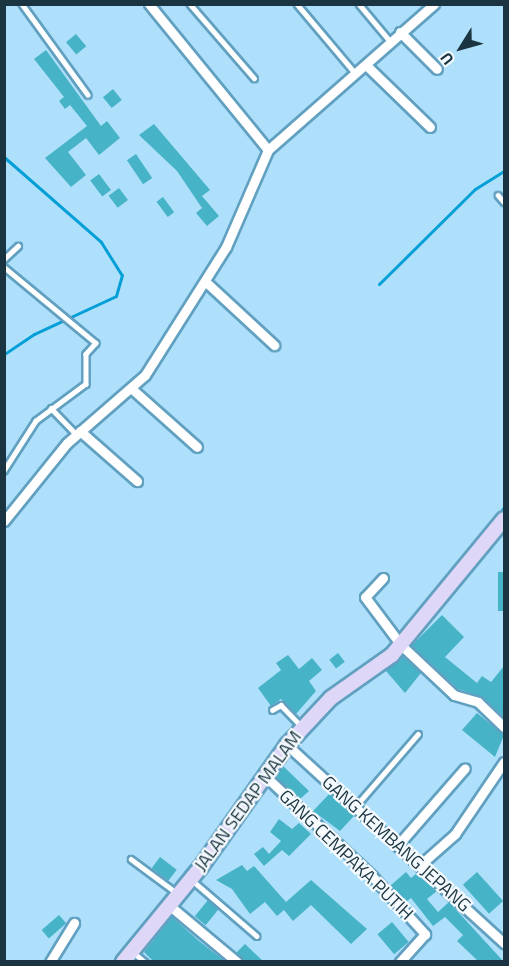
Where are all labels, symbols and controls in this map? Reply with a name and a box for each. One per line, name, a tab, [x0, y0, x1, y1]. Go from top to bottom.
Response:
north arrow	[431, 18, 491, 78]
text: U	[434, 47, 459, 70]
street label: JALAN SEDAP MALAM	[190, 727, 306, 875]
street label: GANG KEMBANG JEPANG	[317, 772, 475, 916]
street label: GANG CEMPAKA PUTIH	[274, 785, 418, 925]

